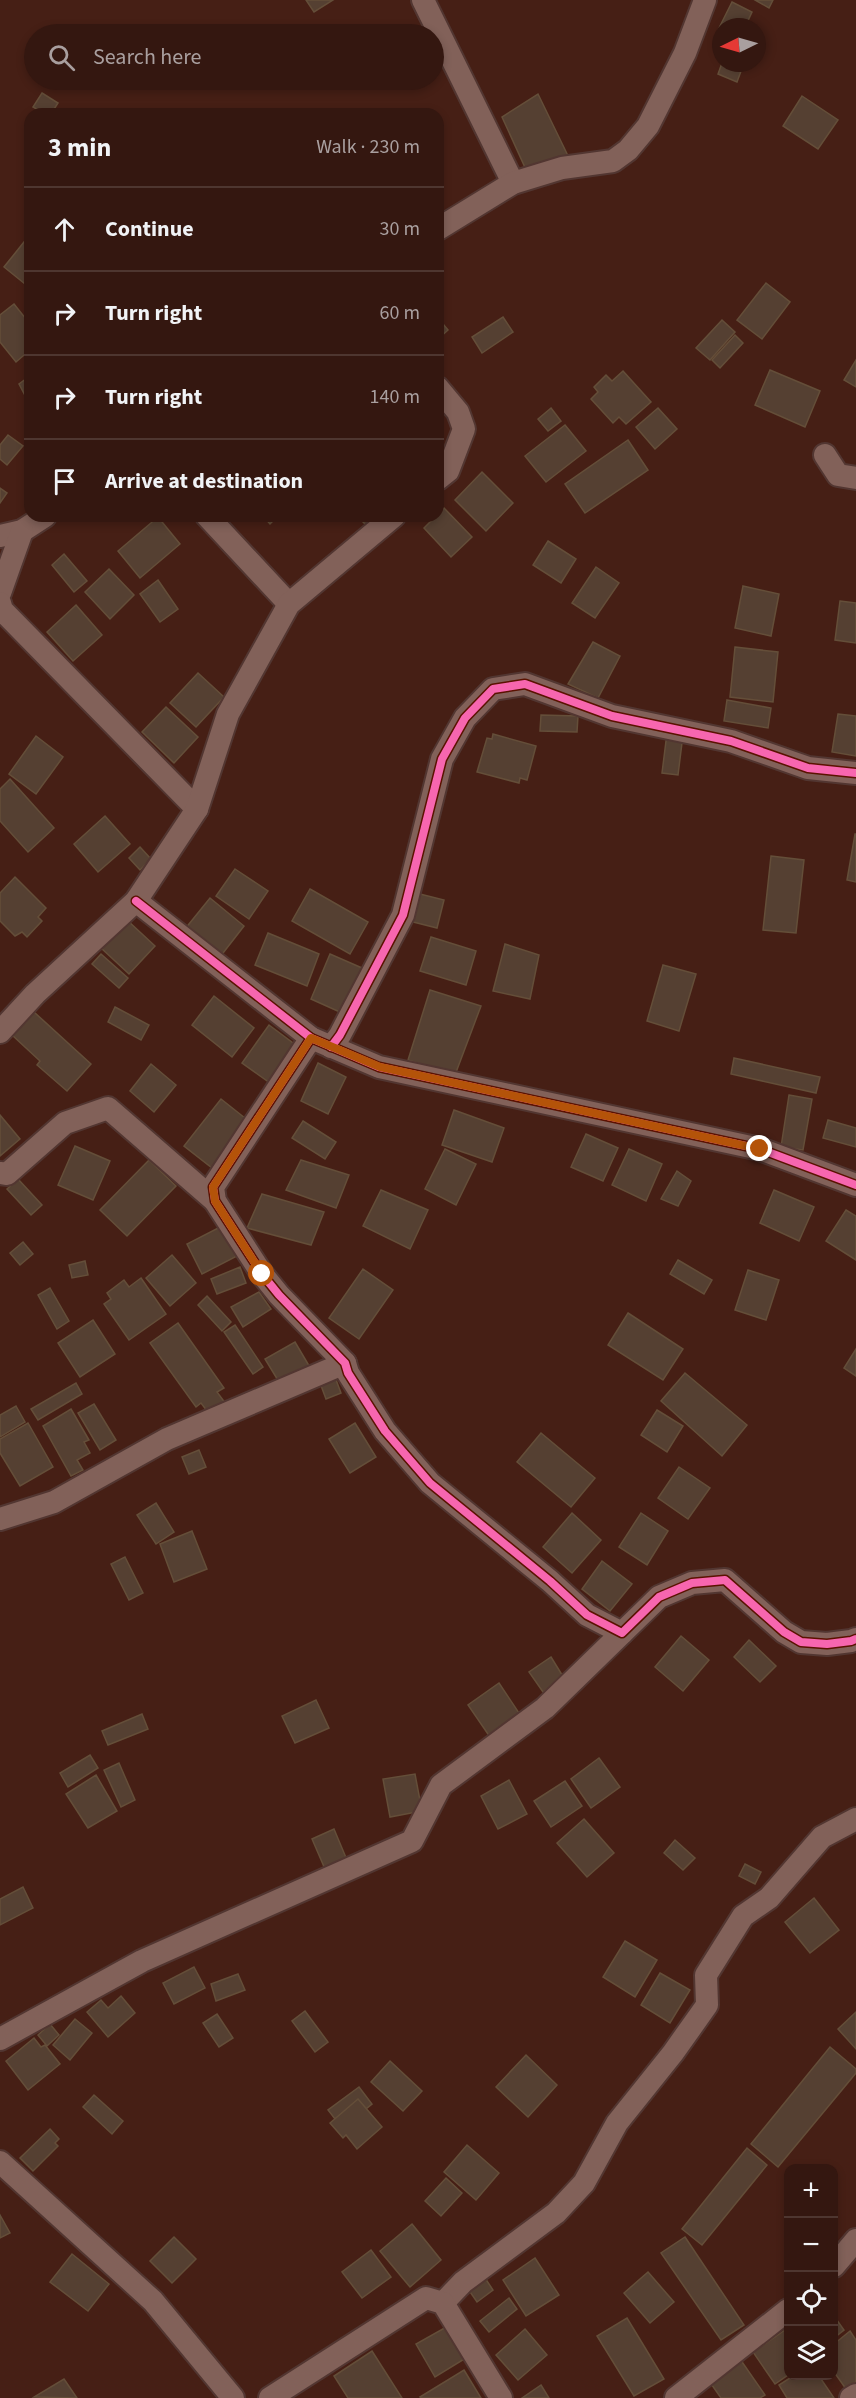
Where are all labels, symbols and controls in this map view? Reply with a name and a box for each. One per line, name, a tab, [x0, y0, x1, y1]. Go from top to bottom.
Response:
north arrow	[712, 18, 766, 72]
search box	[24, 24, 444, 90]
icon: search	[45, 41, 78, 74]
text: Search here	[93, 41, 201, 73]
text: 3 min	[48, 129, 111, 166]
text: Walk · 230 m	[316, 133, 420, 161]
icon: ahead	[48, 213, 81, 246]
text: Continue	[105, 213, 194, 245]
text: 30 m	[380, 215, 420, 243]
icon: right	[48, 297, 81, 330]
text: Turn right	[105, 297, 202, 329]
text: 60 m	[380, 299, 420, 327]
icon: right	[48, 381, 81, 414]
text: Turn right	[105, 381, 202, 413]
text: 140 m	[370, 383, 420, 411]
icon: arrive	[48, 465, 81, 498]
text: Arrive at destination	[105, 465, 303, 497]
route end	[746, 1135, 772, 1161]
route start	[248, 1260, 274, 1286]
map controls	[784, 2164, 838, 2380]
button: +	[784, 2164, 838, 2218]
button: −	[784, 2218, 838, 2272]
button: locate	[784, 2272, 838, 2326]
button: layers	[784, 2326, 838, 2380]

